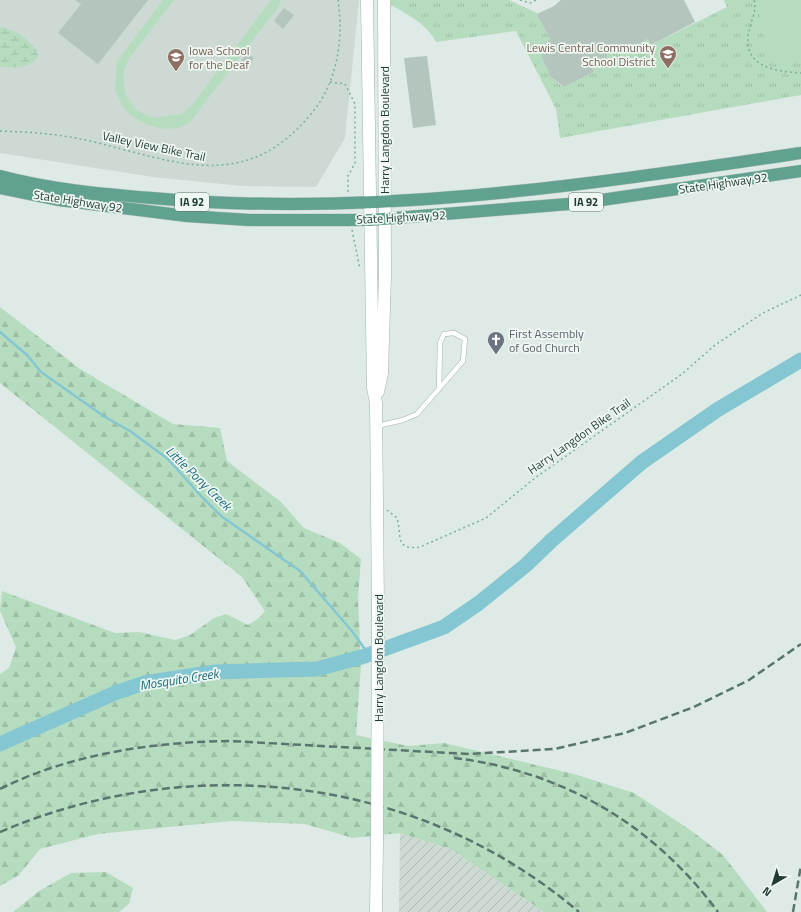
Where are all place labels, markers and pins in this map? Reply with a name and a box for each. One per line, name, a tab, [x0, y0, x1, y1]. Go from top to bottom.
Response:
place label: Lewis Central Community School District	[526, 38, 656, 71]
place label: Iowa School for the Deaf	[189, 41, 250, 74]
school or university icon: Lewis Central Community School District	[658, 44, 678, 69]
school or university icon: Iowa School for the Deaf	[166, 47, 186, 72]
place label: First Assembly of God Church	[509, 324, 584, 357]
church icon: First Assembly of God Church	[486, 330, 506, 355]

